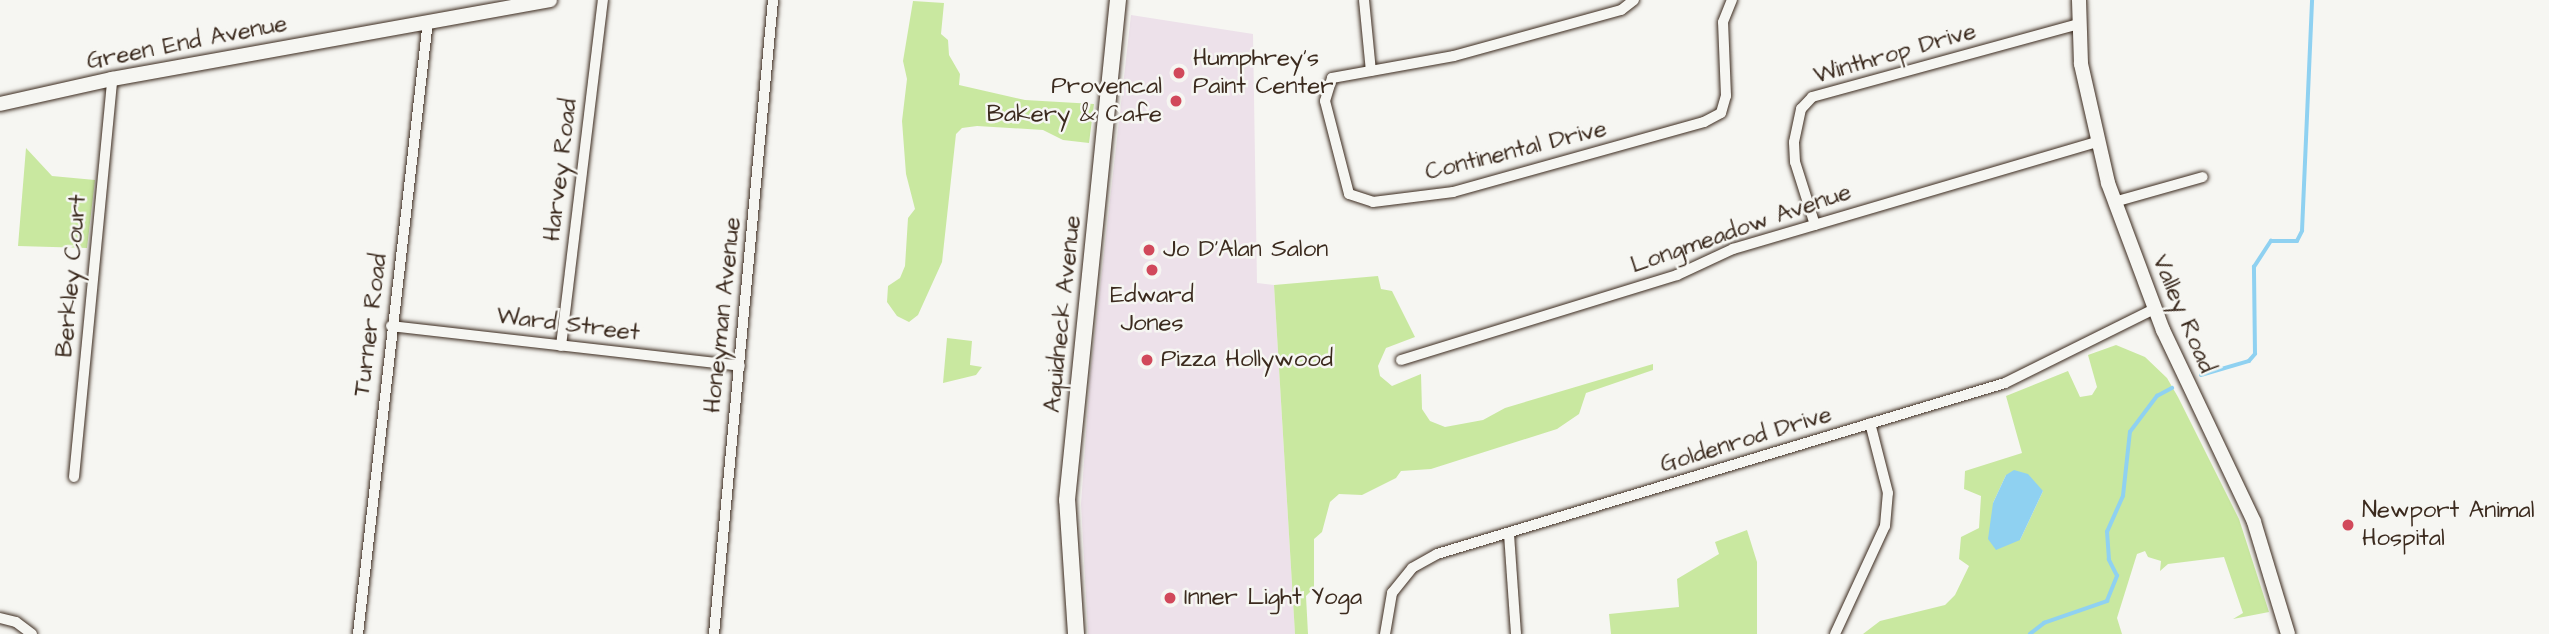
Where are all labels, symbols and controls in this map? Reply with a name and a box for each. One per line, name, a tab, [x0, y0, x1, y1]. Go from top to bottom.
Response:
street label: Green End Avenue	[84, 9, 290, 77]
street label: Winthrop Drive	[1811, 17, 1979, 91]
place label: Humphrey's Paint Center	[1193, 45, 1333, 101]
marker: Humphrey's Paint Center	[1171, 65, 1187, 81]
place label: Provencal Bakery & Cafe	[987, 73, 1162, 129]
marker: Provencal Bakery & Cafe	[1168, 93, 1184, 109]
street label: Harvey Road	[538, 97, 584, 243]
street label: Continental Drive	[1422, 115, 1610, 187]
street label: Longmeadow Avenue	[1627, 178, 1855, 280]
street label: Berkley Court	[51, 193, 93, 359]
street label: Aquidneck Avenue	[1038, 214, 1088, 414]
street label: Honeyman Avenue	[698, 216, 748, 414]
place label: Jo D'Alan Salon	[1163, 236, 1328, 264]
marker: Jo D'Alan Salon	[1141, 242, 1157, 258]
street label: Valley Road	[2145, 251, 2221, 377]
street label: Turner Road	[348, 252, 394, 398]
marker: Edward Jones	[1144, 262, 1160, 278]
place label: Edward Jones	[1110, 282, 1194, 338]
street label: Ward Street	[495, 302, 641, 348]
place label: Pizza Hollywood	[1161, 346, 1333, 374]
marker: Pizza Hollywood	[1139, 352, 1155, 368]
street label: Goldenrod Drive	[1657, 400, 1835, 480]
place label: Newport Animal Hospital	[2362, 497, 2535, 553]
marker: Newport Animal Hospital	[2340, 517, 2356, 533]
place label: Inner Light Yoga	[1184, 584, 1362, 612]
marker: Inner Light Yoga	[1162, 590, 1178, 606]

